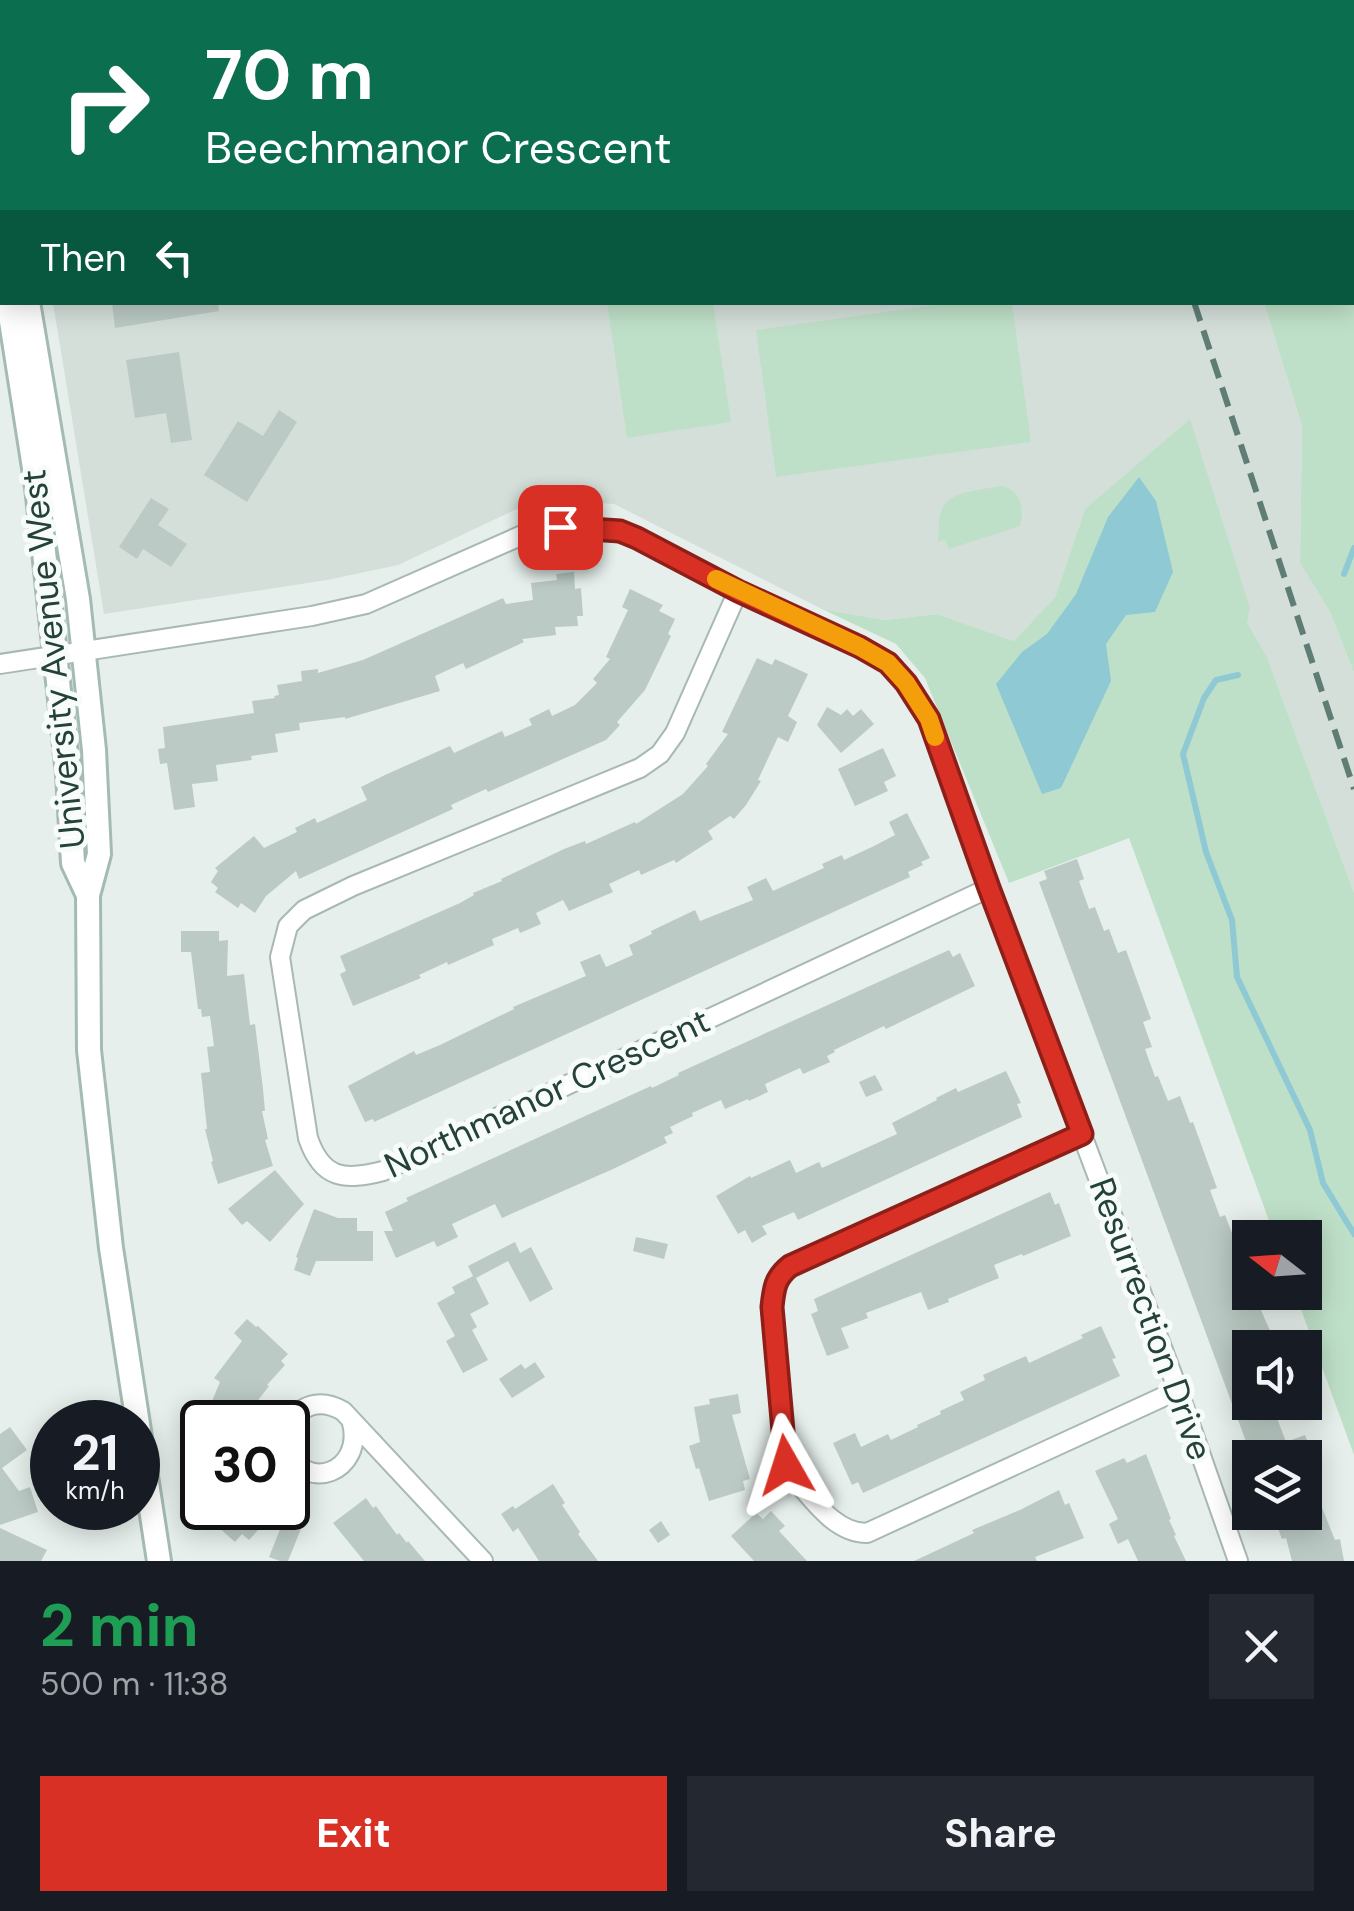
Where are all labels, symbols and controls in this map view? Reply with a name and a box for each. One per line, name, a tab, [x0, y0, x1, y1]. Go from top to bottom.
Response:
text: 70 m	[205, 30, 374, 121]
icon: right	[40, 40, 170, 170]
text: Beechmanor Crescent	[205, 118, 672, 177]
icon: left	[147, 230, 202, 285]
text: Then	[40, 233, 127, 283]
street label: University Avenue West	[10, 467, 96, 851]
pin	[518, 485, 603, 570]
icon: arrive	[533, 500, 588, 555]
street label: Northmanor Crescent	[377, 997, 717, 1189]
street label: Resurrection Drive	[1079, 1172, 1223, 1466]
north arrow	[1232, 1220, 1322, 1310]
map controls	[1232, 1220, 1322, 1530]
button: sound	[1232, 1330, 1322, 1420]
speed limit sign: 30	[180, 1400, 310, 1530]
position arrow	[734, 1413, 838, 1517]
text: 21	[71, 1420, 119, 1486]
button: layers	[1232, 1440, 1322, 1530]
text: km/h	[65, 1474, 125, 1507]
text: 2 min	[40, 1586, 199, 1665]
button: close	[1209, 1594, 1314, 1699]
text: 500 m · 11:38	[40, 1663, 228, 1705]
button: Exit	[40, 1776, 667, 1891]
button: Share	[687, 1776, 1314, 1891]

